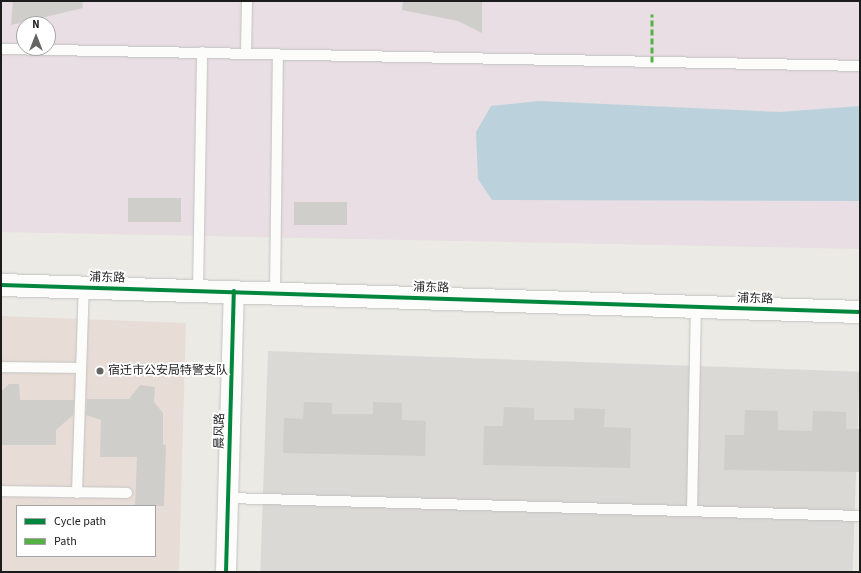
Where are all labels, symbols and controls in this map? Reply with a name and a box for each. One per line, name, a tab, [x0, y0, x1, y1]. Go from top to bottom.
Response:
north arrow	[16, 16, 56, 56]
text: N	[32, 17, 40, 32]
street label: 浦东路	[89, 270, 125, 286]
street label: 浦东路	[413, 280, 449, 296]
street label: 浦东路	[737, 291, 773, 307]
place label: 宿迁市公安局特警支队	[108, 364, 228, 378]
marker: 宿迁市公安局特警支队	[95, 366, 105, 376]
street label: 晨风路	[212, 413, 228, 449]
legend	[16, 505, 156, 557]
text: Cycle path	[54, 513, 106, 530]
text: Path	[54, 533, 77, 550]

